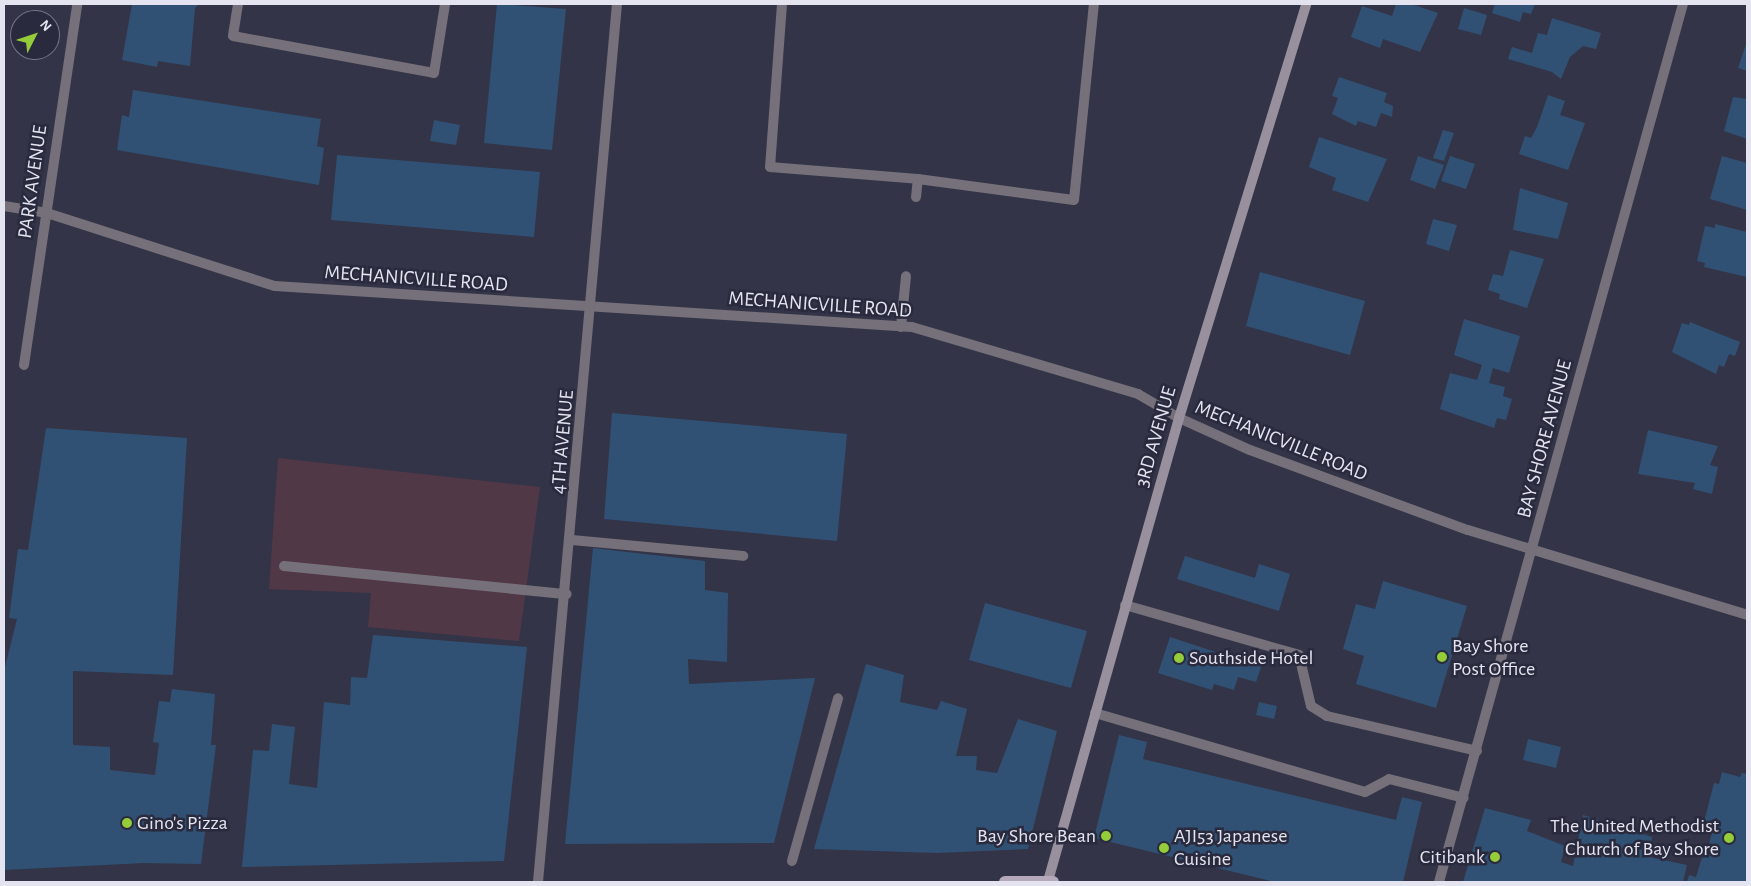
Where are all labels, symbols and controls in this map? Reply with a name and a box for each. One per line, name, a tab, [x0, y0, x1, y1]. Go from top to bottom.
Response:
north arrow	[10, 10, 60, 60]
text: N	[37, 18, 54, 34]
street label: PARK AVENUE	[13, 124, 53, 240]
street label: MECHANICVILLE ROAD	[323, 261, 509, 297]
street label: MECHANICVILLE ROAD	[727, 287, 913, 323]
street label: BAY SHORE AVENUE	[1512, 357, 1578, 521]
street label: 3RD AVENUE	[1130, 384, 1182, 490]
street label: 4TH AVENUE	[547, 389, 579, 495]
street label: MECHANICVILLE ROAD	[1191, 395, 1371, 487]
place label: Bay Shore Post Office	[1452, 634, 1535, 681]
place label: Southside Hotel	[1189, 646, 1313, 670]
marker: Bay Shore Post Office	[1436, 651, 1448, 663]
marker: Southside Hotel	[1173, 652, 1185, 664]
place label: Gino's Pizza	[137, 811, 228, 835]
place label: The United Methodist Church of Bay Shore	[1550, 814, 1719, 861]
marker: Gino's Pizza	[121, 817, 133, 829]
place label: Bay Shore Bean	[977, 824, 1096, 848]
place label: AJI53 Japanese Cuisine	[1174, 824, 1287, 871]
marker: Bay Shore Bean	[1100, 830, 1112, 842]
marker: The United Methodist Church of Bay Shore	[1723, 832, 1735, 844]
marker: AJI53 Japanese Cuisine	[1158, 842, 1170, 854]
place label: Citibank	[1420, 845, 1485, 869]
marker: Citibank	[1489, 851, 1501, 863]

